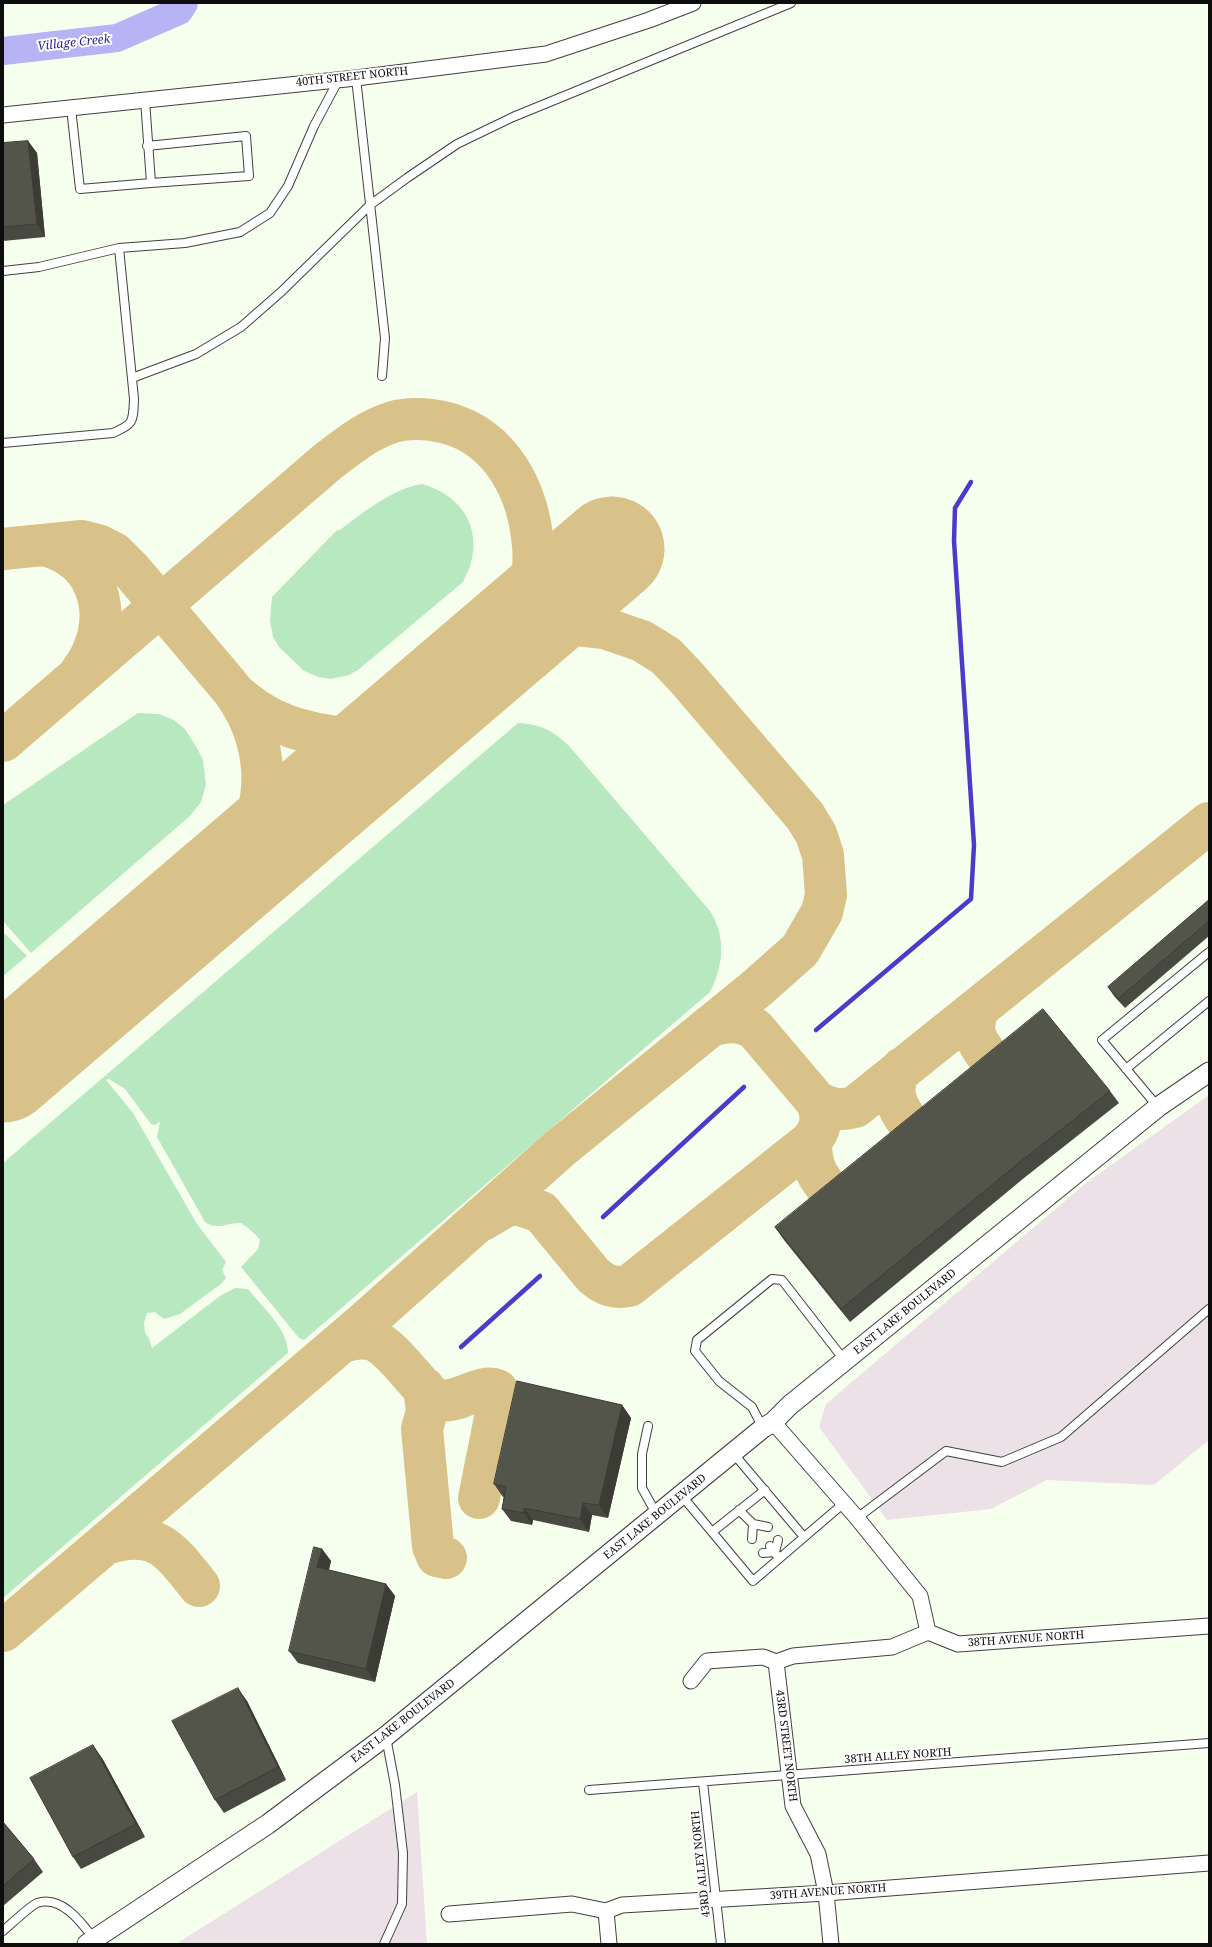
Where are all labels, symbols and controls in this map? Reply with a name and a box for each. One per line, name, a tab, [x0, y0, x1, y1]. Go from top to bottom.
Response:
water label: Village Creek	[37, 32, 111, 54]
street label: 40TH STREET NORTH	[295, 65, 409, 89]
street label: EAST LAKE BOULEVARD	[851, 1267, 959, 1357]
street label: EAST LAKE BOULEVARD	[601, 1472, 709, 1562]
street label: 38TH AVENUE NORTH	[967, 1628, 1085, 1650]
street label: EAST LAKE BOULEVARD	[348, 1676, 458, 1766]
street label: 43RD STREET NORTH	[773, 1689, 799, 1803]
street label: 38TH ALLEY NORTH	[844, 1746, 952, 1766]
street label: 43RD ALLEY NORTH	[689, 1810, 713, 1918]
street label: 39TH AVENUE NORTH	[769, 1881, 887, 1903]

